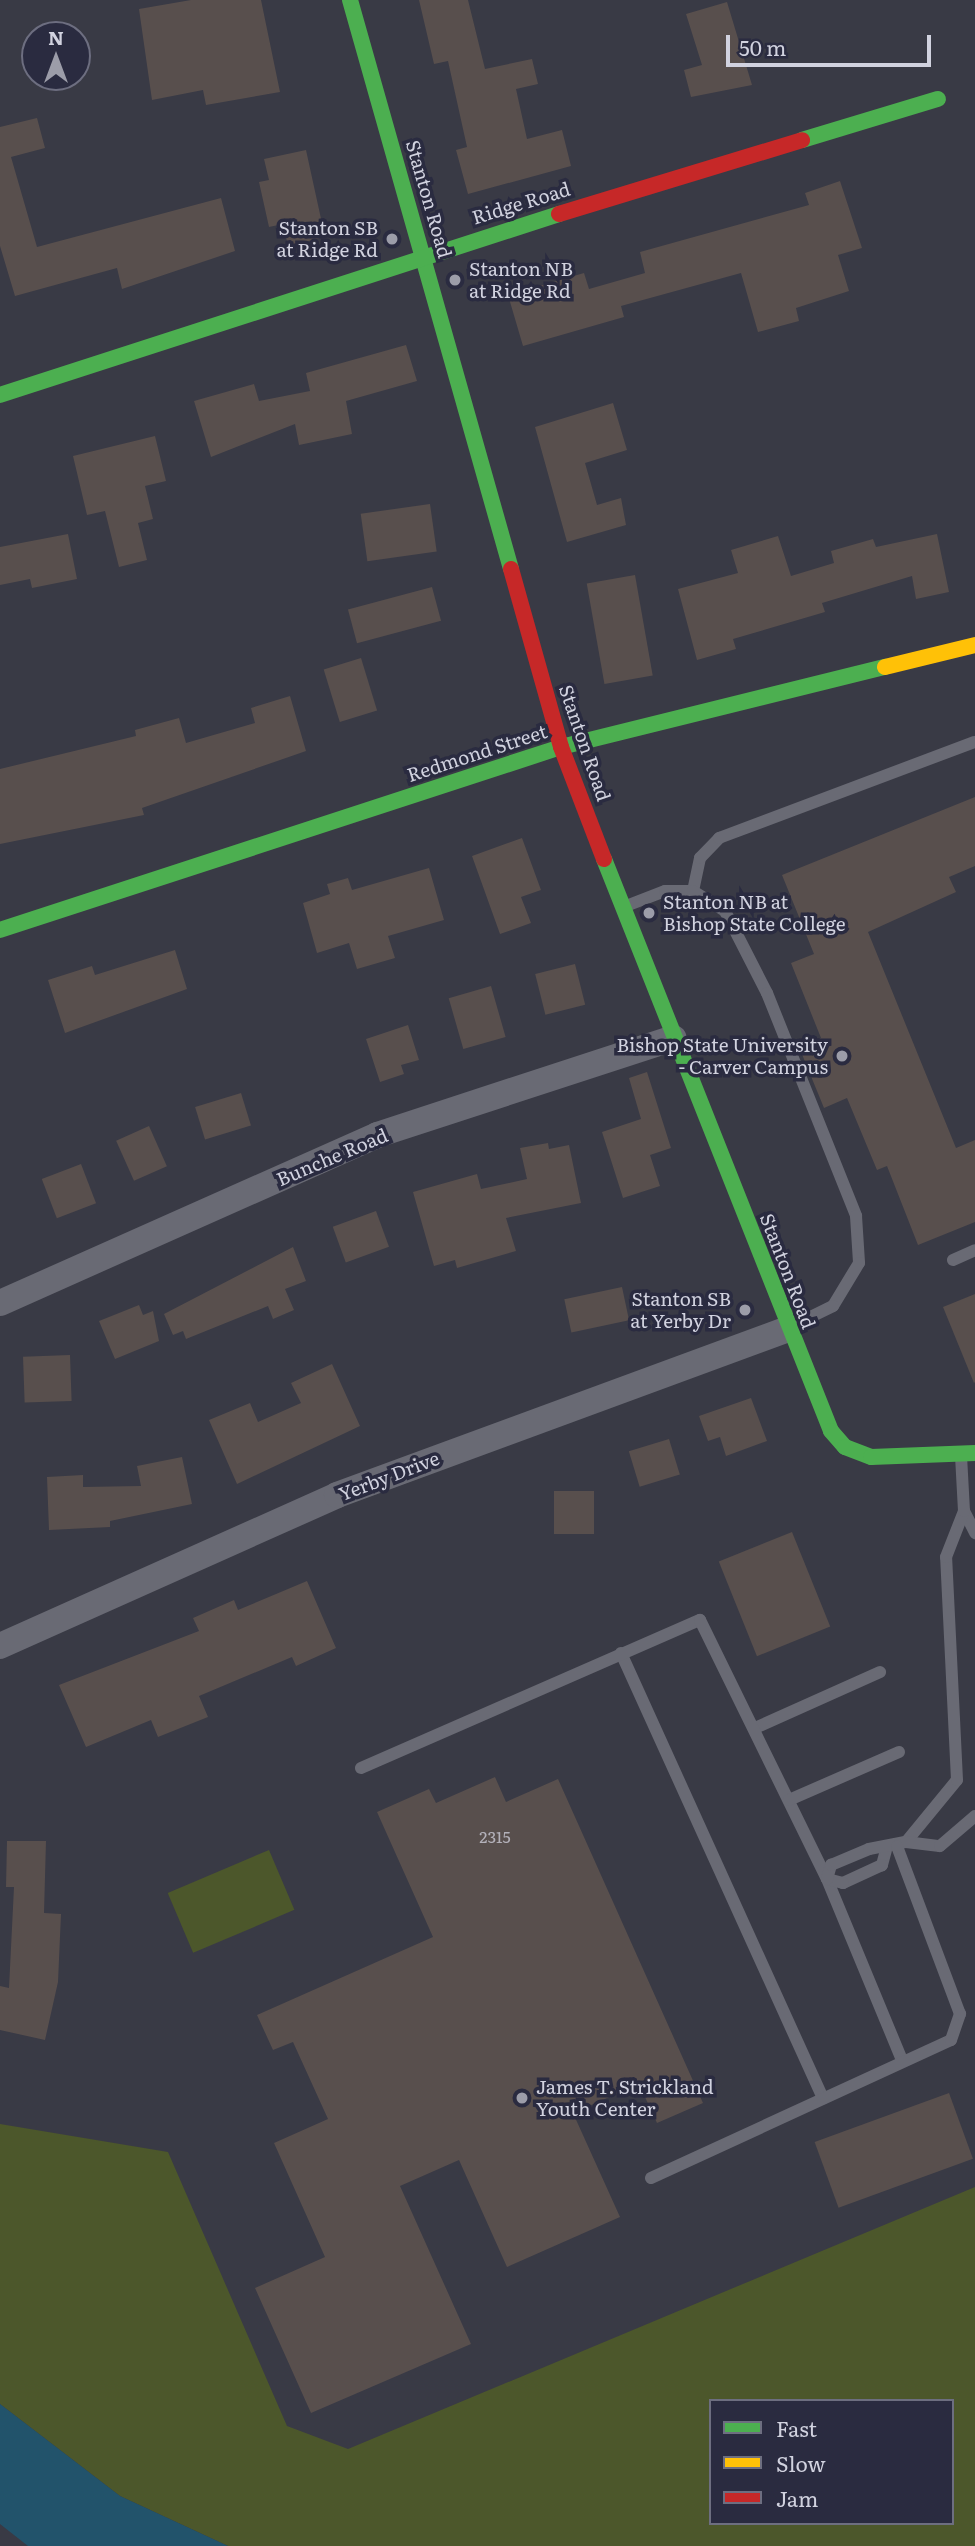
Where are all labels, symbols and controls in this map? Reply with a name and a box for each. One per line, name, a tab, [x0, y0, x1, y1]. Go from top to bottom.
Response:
north arrow	[21, 21, 91, 91]
scale bar	[730, 21, 935, 65]
text: N	[48, 23, 64, 51]
text: 50 m	[739, 31, 786, 62]
street label: Stanton Road	[401, 137, 457, 261]
street label: Ridge Road	[469, 177, 573, 229]
place label: Stanton SB at Ridge Rd	[276, 217, 378, 261]
marker: Stanton SB at Ridge Rd	[384, 231, 400, 247]
place label: Stanton NB at Ridge Rd	[469, 258, 573, 302]
marker: Stanton NB at Ridge Rd	[447, 272, 463, 288]
street label: Stanton Road	[554, 682, 616, 804]
street label: Redmond Street	[404, 720, 550, 786]
place label: Stanton NB at Bishop State College	[663, 891, 846, 935]
marker: Stanton NB at Bishop State College	[641, 905, 657, 921]
place label: Bishop State University - Carver Campus	[616, 1034, 828, 1078]
marker: Bishop State University - Carver Campus	[834, 1048, 850, 1064]
street label: Bunche Road	[273, 1123, 391, 1191]
street label: Stanton Road	[756, 1210, 820, 1332]
place label: Stanton SB at Yerby Dr	[630, 1288, 731, 1332]
marker: Stanton SB at Yerby Dr	[737, 1302, 753, 1318]
street label: Yerby Drive	[335, 1446, 443, 1506]
house number: 2315	[479, 1826, 511, 1846]
place label: James T. Strickland Youth Center	[536, 2076, 714, 2120]
marker: James T. Strickland Youth Center	[514, 2090, 530, 2106]
legend	[709, 2399, 954, 2525]
text: Fast	[776, 2412, 817, 2443]
text: Slow	[776, 2447, 826, 2478]
text: Jam	[776, 2482, 818, 2513]

